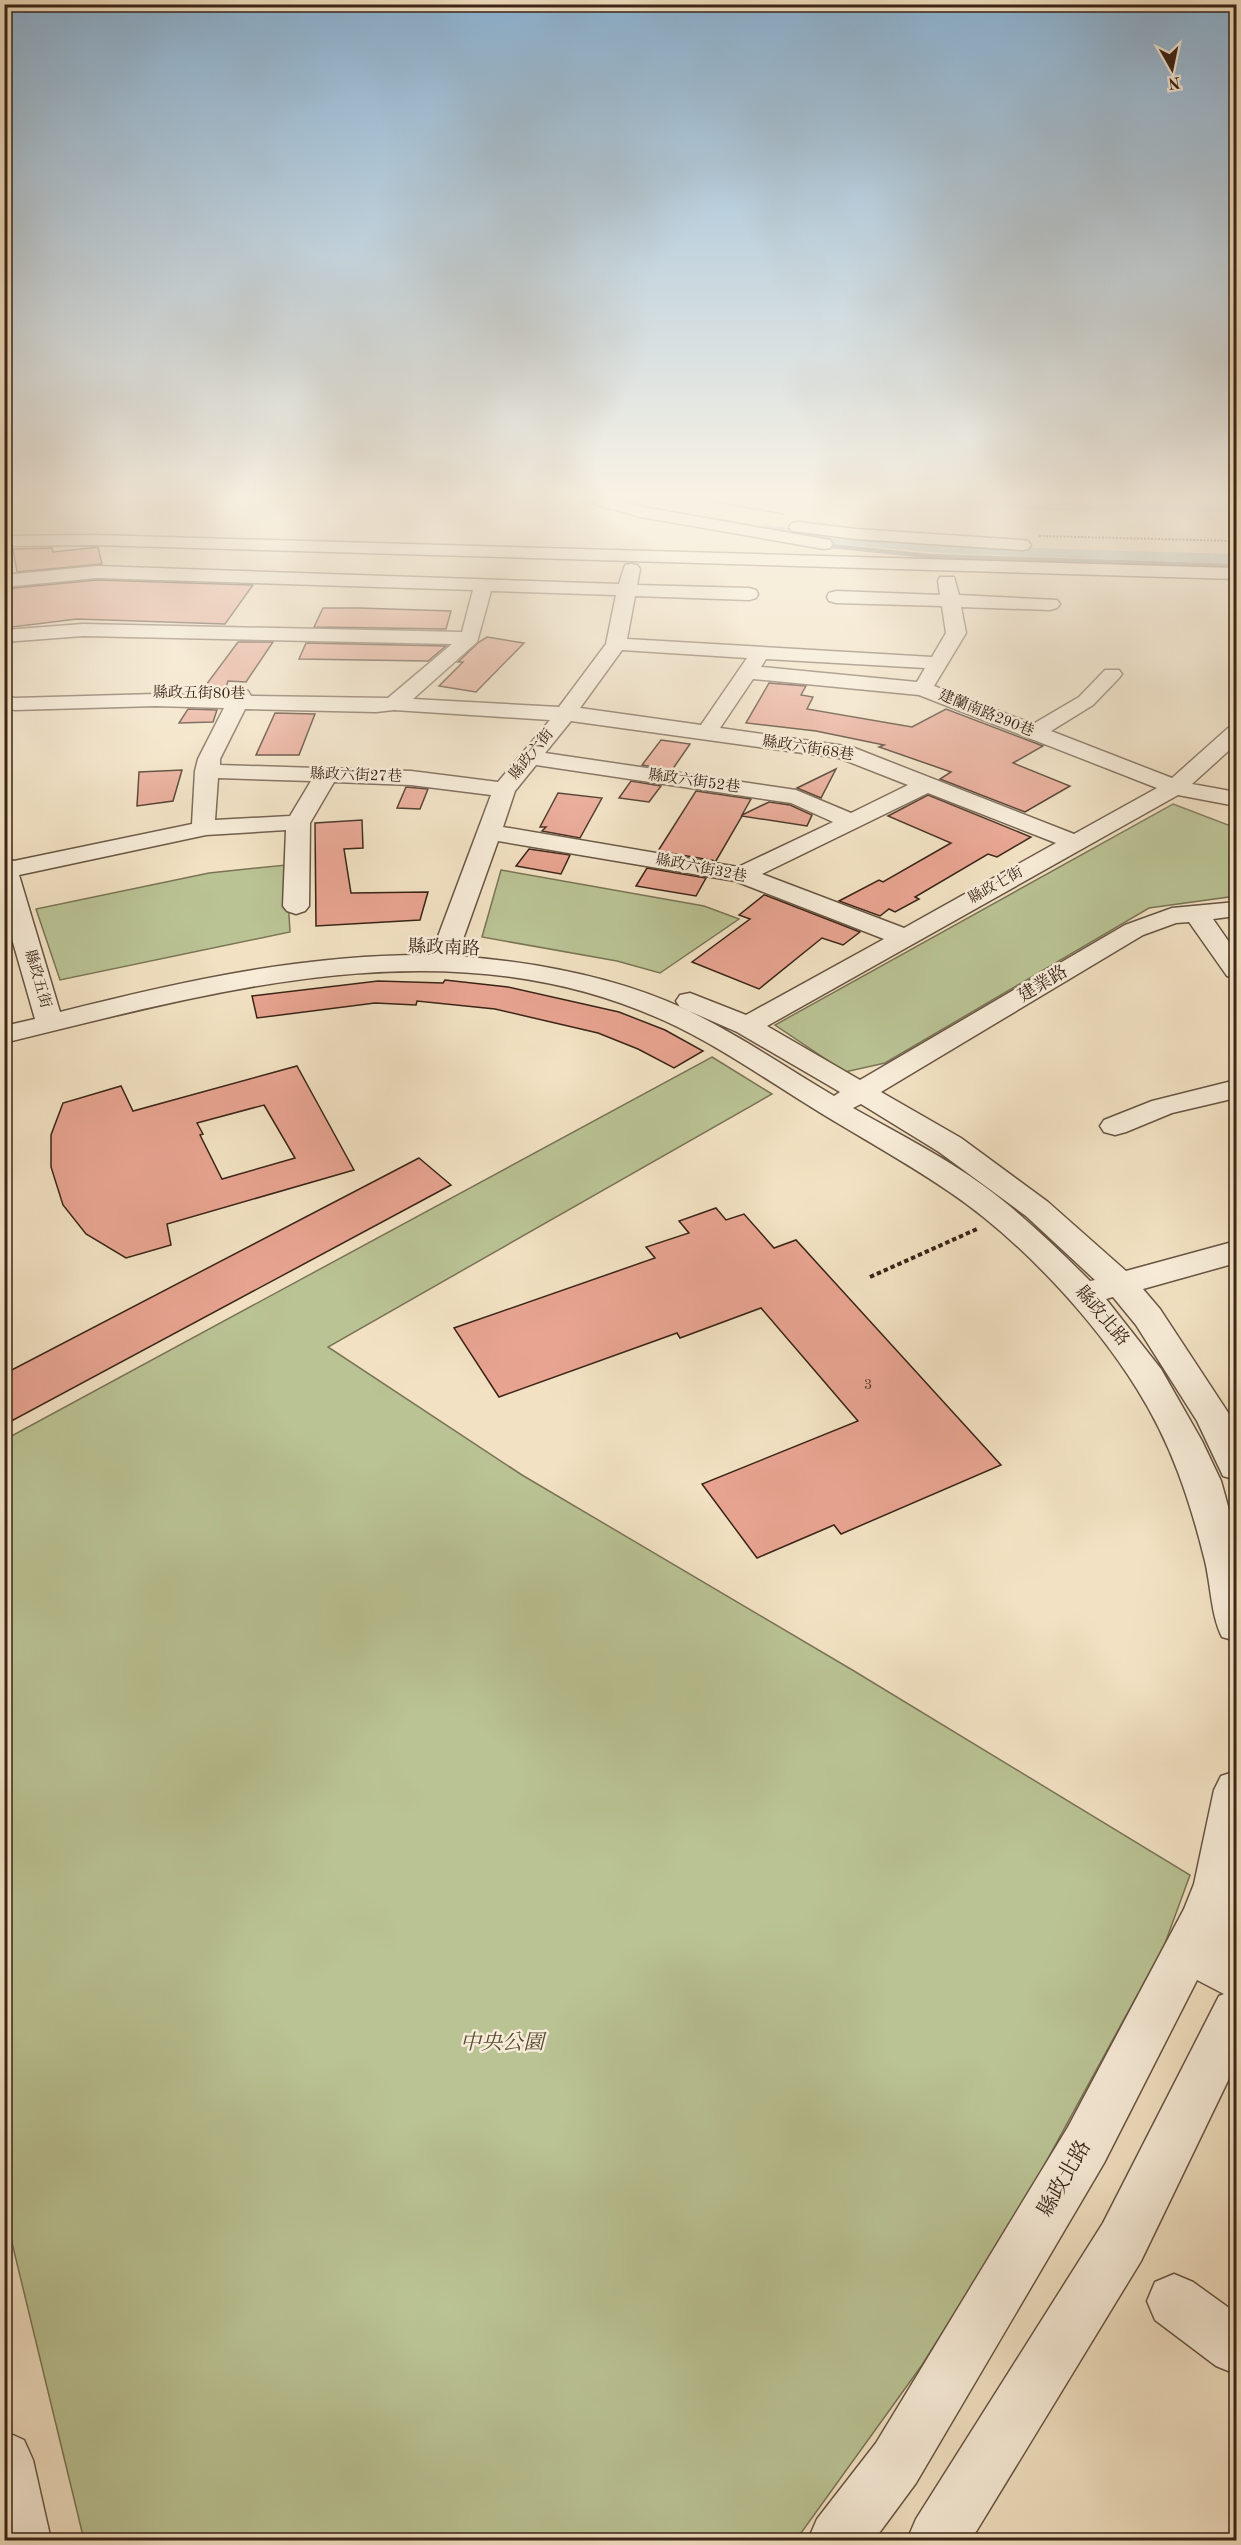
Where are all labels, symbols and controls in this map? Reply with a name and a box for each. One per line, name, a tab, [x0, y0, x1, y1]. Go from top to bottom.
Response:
north arrow	[1142, 39, 1202, 99]
text: N	[1166, 73, 1181, 91]
street label: 縣政五街80巷	[153, 684, 245, 702]
street label: 建蘭南路290巷	[936, 686, 1036, 740]
street label: 縣政六街	[506, 726, 557, 783]
street label: 縣政六街68巷	[761, 732, 855, 764]
street label: 縣政六街27巷	[310, 765, 403, 785]
street label: 縣政六街52巷	[647, 766, 741, 796]
street label: 縣政六街32巷	[654, 851, 748, 885]
street label: 縣政七街	[965, 863, 1026, 907]
street label: 縣政南路	[408, 936, 480, 958]
street label: 縣政五街	[22, 948, 54, 1010]
street label: 建業路	[1014, 961, 1071, 1006]
street label: 縣政北路	[1072, 1281, 1134, 1349]
house number: 3	[864, 1378, 872, 1393]
park label: 中央公園	[460, 2031, 547, 2054]
street label: 縣政北路	[1033, 2136, 1095, 2221]

